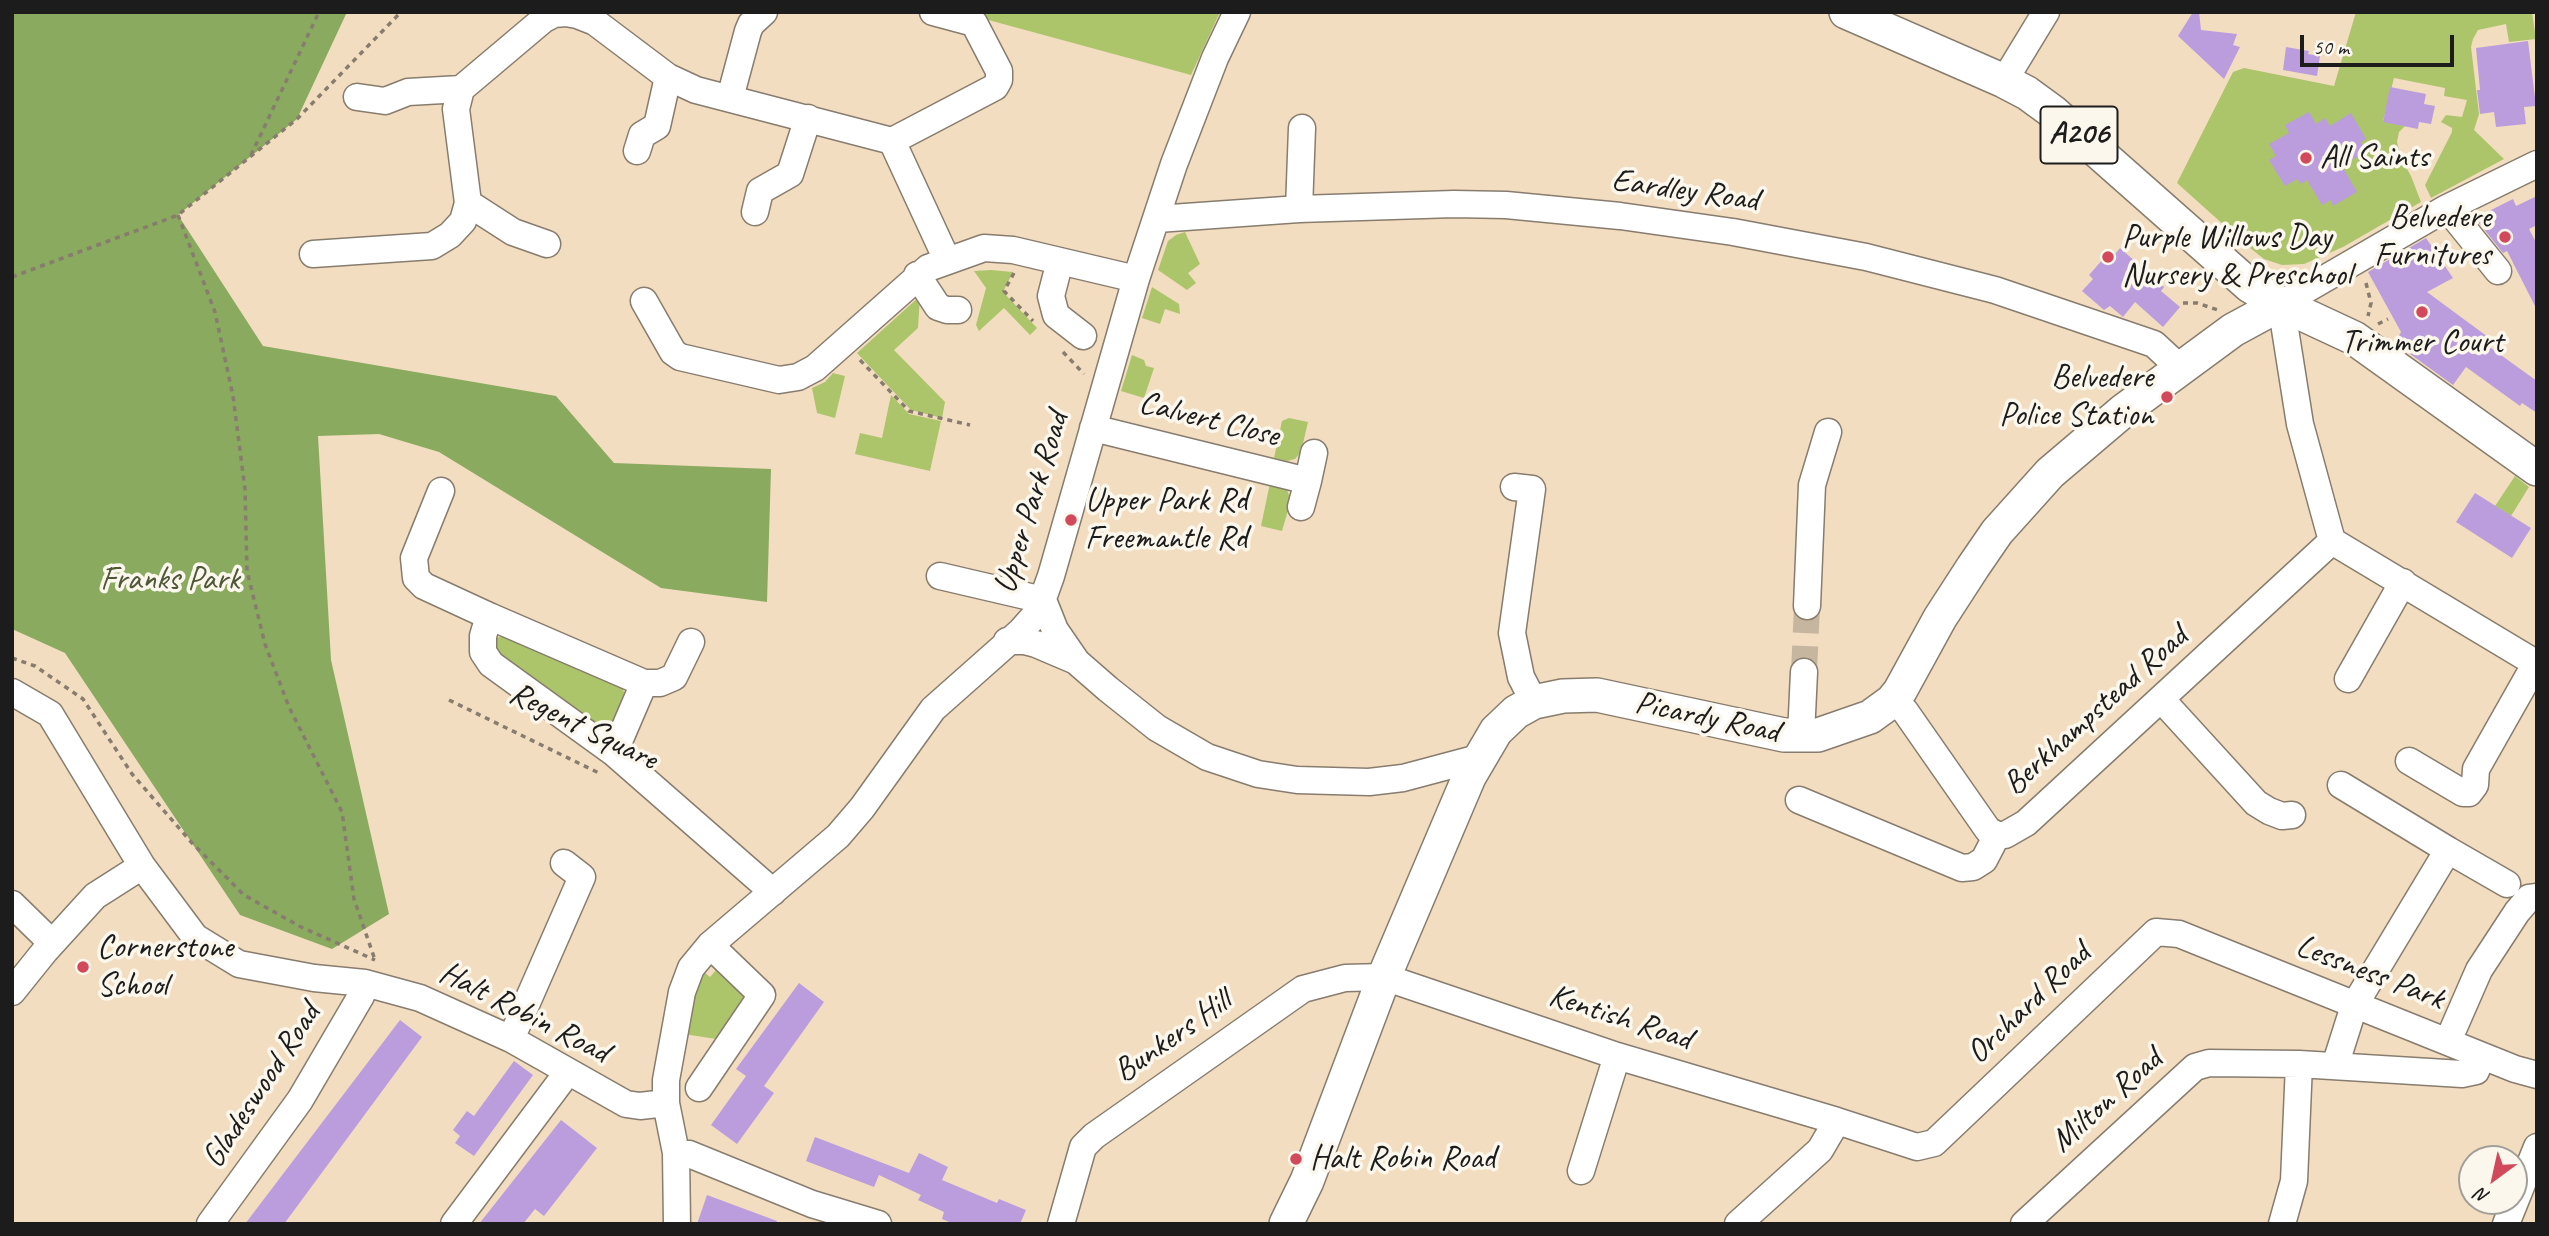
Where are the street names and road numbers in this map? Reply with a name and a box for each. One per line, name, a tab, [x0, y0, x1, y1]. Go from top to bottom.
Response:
road number: A206	[2040, 106, 2118, 163]
street label: Eardley Road	[1609, 161, 1761, 221]
street label: Calvert Close	[1135, 383, 1283, 457]
street label: Upper Park Road	[986, 408, 1078, 598]
street label: Berkhampstead Road	[1996, 618, 2196, 804]
street label: Regent Square	[502, 674, 664, 780]
street label: Picardy Road	[1631, 683, 1783, 753]
street label: Lessness Park	[2290, 927, 2450, 1019]
street label: Orchard Road	[1959, 935, 2099, 1073]
street label: Halt Robin Road	[433, 953, 615, 1073]
street label: Kentish Road	[1544, 976, 1696, 1060]
street label: Bunkers Hill	[1107, 982, 1239, 1092]
street label: Gladeswood Road	[194, 996, 330, 1176]
street label: Milton Road	[2043, 1041, 2171, 1161]

